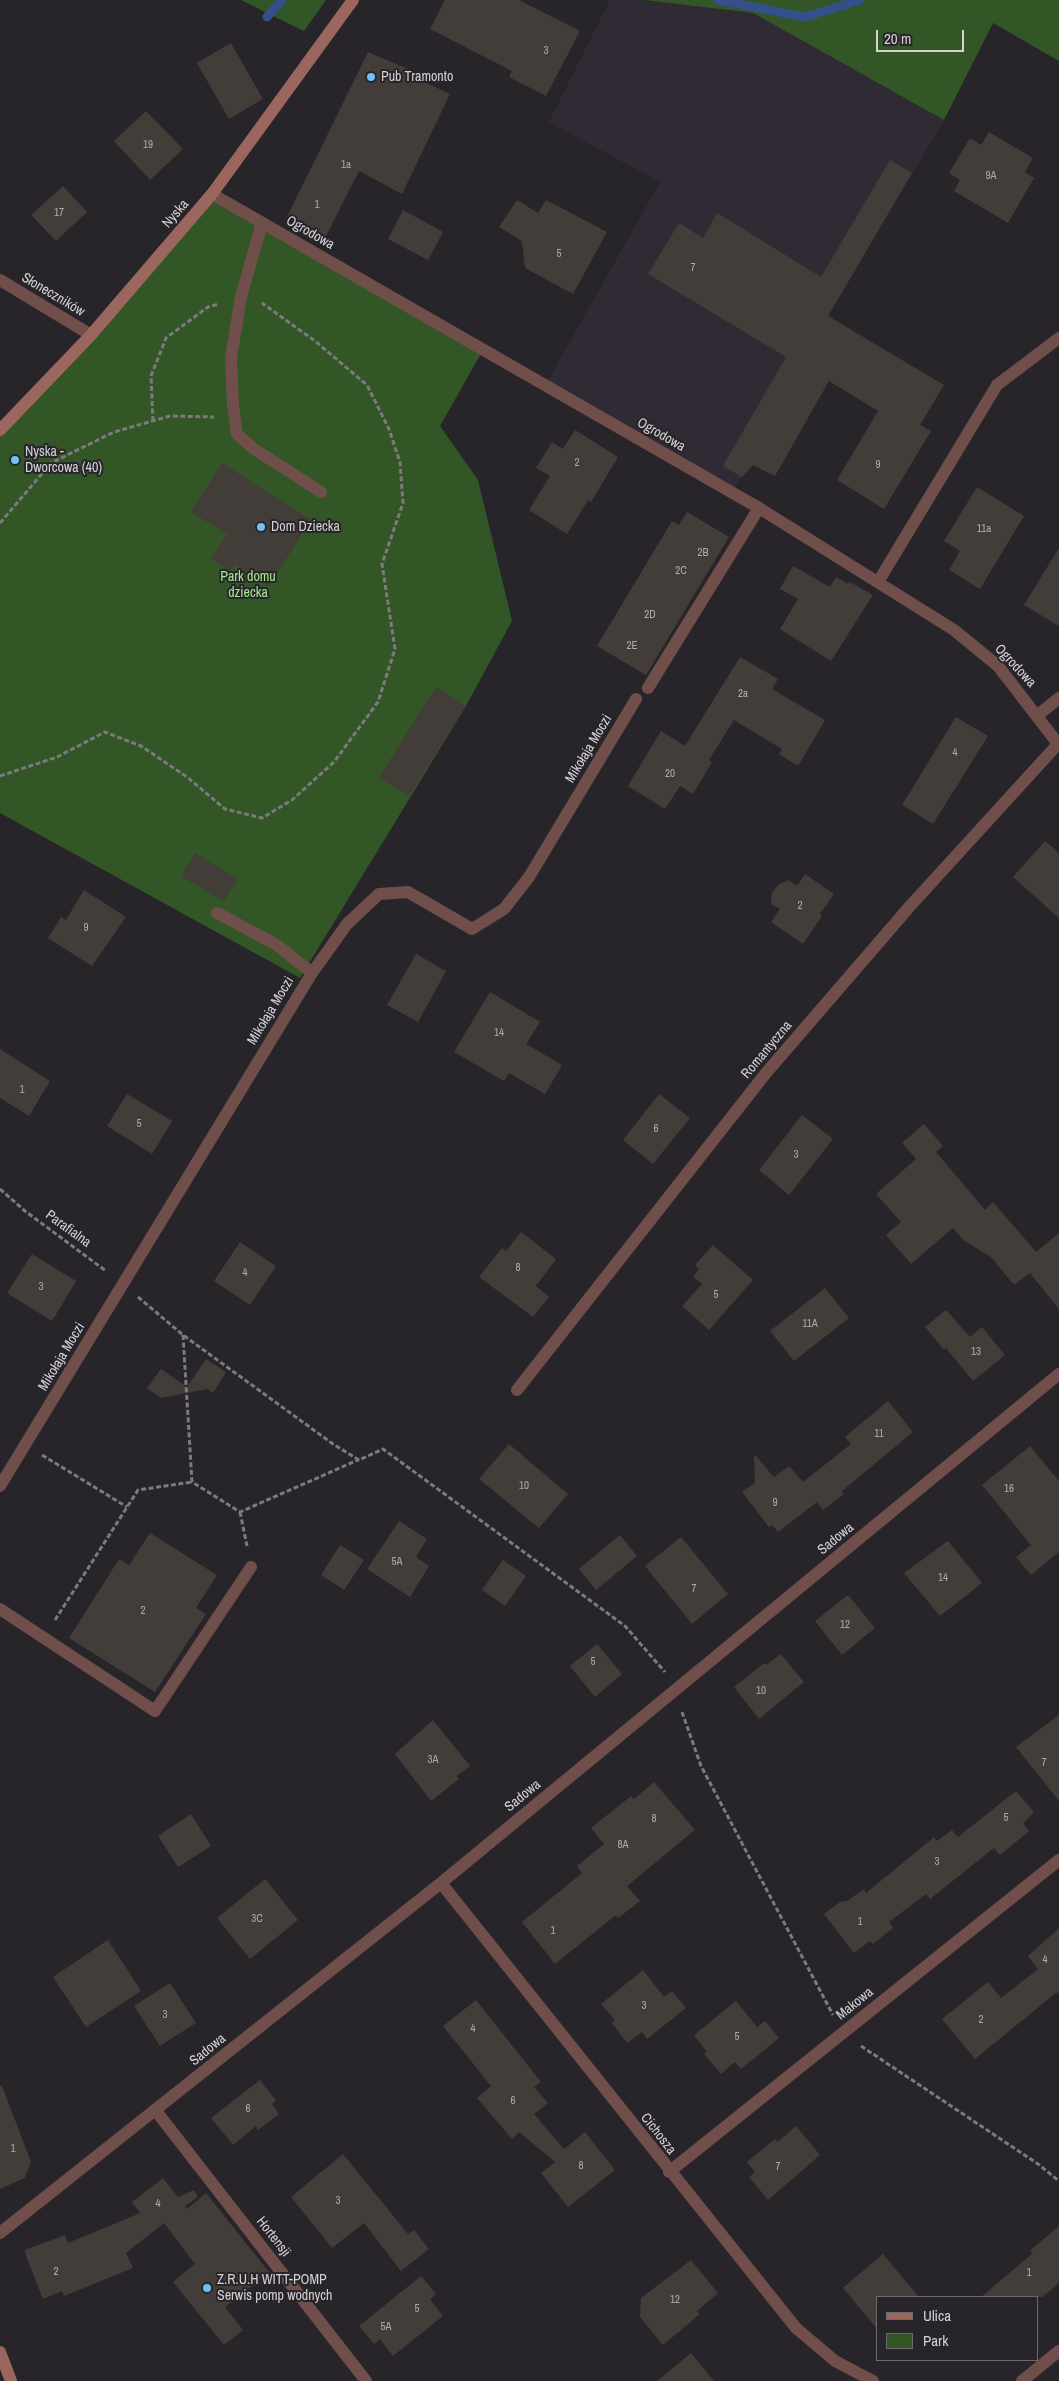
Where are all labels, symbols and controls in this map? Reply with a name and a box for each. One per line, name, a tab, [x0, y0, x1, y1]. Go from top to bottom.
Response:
scale bar	[879, 20, 966, 52]
text: 20 m	[884, 28, 911, 49]
house number: 3	[543, 44, 549, 58]
place label: Pub Tramonto	[381, 69, 453, 85]
marker: Pub Tramonto	[365, 71, 377, 83]
house number: 19	[143, 138, 153, 152]
house number: 1a	[341, 158, 351, 172]
house number: 9A	[985, 169, 997, 183]
street label: Nyska	[159, 196, 193, 232]
house number: 1	[314, 198, 320, 212]
house number: 17	[54, 206, 64, 220]
street label: Ogrodowa	[283, 212, 337, 254]
house number: 5	[556, 247, 562, 261]
house number: 7	[690, 261, 696, 275]
street label: Słoneczników	[18, 270, 88, 320]
street label: Ogrodowa	[634, 414, 688, 456]
place label: Nyska - Dworcowa (40)	[25, 444, 102, 477]
marker: Nyska - Dworcowa (40)	[9, 454, 21, 466]
house number: 2	[574, 456, 580, 470]
house number: 9	[875, 458, 881, 472]
place label: Dom Dziecka	[271, 519, 340, 535]
marker: Dom Dziecka	[255, 521, 267, 533]
house number: 11a	[977, 522, 991, 536]
house number: 2B	[697, 546, 709, 560]
house number: 2C	[675, 564, 687, 578]
park label: Park domu dziecka	[220, 569, 276, 602]
house number: 2D	[644, 608, 656, 622]
house number: 2E	[626, 639, 638, 653]
street label: Ogrodowa	[991, 641, 1039, 691]
house number: 2a	[738, 687, 748, 701]
street label: Mikołaja Moczi	[562, 712, 616, 786]
house number: 4	[952, 746, 958, 760]
house number: 20	[665, 767, 675, 781]
house number: 2	[797, 899, 803, 913]
house number: 9	[83, 921, 89, 935]
street label: Mikołaja Moczi	[244, 974, 298, 1048]
street label: Romantyczna	[738, 1018, 796, 1082]
house number: 14	[494, 1026, 504, 1040]
house number: 1	[19, 1083, 25, 1097]
house number: 5	[136, 1117, 142, 1131]
house number: 6	[653, 1122, 659, 1136]
house number: 3	[793, 1148, 799, 1162]
street label: Parafialna	[42, 1207, 94, 1251]
house number: 8	[515, 1261, 521, 1275]
house number: 4	[242, 1266, 248, 1280]
house number: 3	[38, 1280, 44, 1294]
house number: 5	[713, 1288, 719, 1302]
house number: 11A	[802, 1317, 818, 1331]
street label: Mikołaja Moczi	[35, 1320, 89, 1394]
house number: 13	[971, 1345, 981, 1359]
house number: 11	[874, 1427, 884, 1441]
house number: 10	[519, 1479, 529, 1493]
house number: 16	[1004, 1482, 1014, 1496]
house number: 9	[772, 1496, 778, 1510]
street label: Sadowa	[815, 1519, 857, 1559]
house number: 5A	[391, 1555, 403, 1569]
house number: 14	[938, 1571, 948, 1585]
house number: 7	[691, 1582, 697, 1596]
house number: 2	[140, 1604, 146, 1618]
house number: 12	[840, 1618, 850, 1632]
house number: 5	[590, 1655, 596, 1669]
house number: 10	[756, 1684, 766, 1698]
house number: 3A	[427, 1753, 439, 1767]
house number: 7	[1041, 1756, 1047, 1770]
street label: Sadowa	[502, 1776, 544, 1816]
house number: 5	[1003, 1811, 1009, 1825]
house number: 8	[651, 1812, 657, 1826]
house number: 8A	[617, 1838, 629, 1852]
house number: 3	[934, 1855, 940, 1869]
house number: 3C	[251, 1912, 263, 1926]
house number: 1	[857, 1915, 863, 1929]
house number: 1	[550, 1924, 556, 1938]
house number: 4	[1042, 1953, 1048, 1967]
street label: Makowa	[833, 1984, 877, 2024]
house number: 3	[641, 1999, 647, 2013]
house number: 3	[162, 2008, 168, 2022]
house number: 2	[978, 2013, 984, 2027]
house number: 4	[470, 2022, 476, 2036]
street label: Sadowa	[187, 2030, 229, 2070]
house number: 5	[734, 2030, 740, 2044]
house number: 6	[510, 2094, 516, 2108]
house number: 6	[245, 2102, 251, 2116]
street label: Cichosza	[637, 2110, 679, 2158]
house number: 1	[10, 2142, 16, 2156]
house number: 8	[578, 2159, 584, 2173]
house number: 7	[775, 2160, 781, 2174]
house number: 3	[335, 2194, 341, 2208]
house number: 4	[155, 2197, 161, 2211]
street label: Hortensji	[252, 2214, 294, 2260]
house number: 2	[53, 2265, 59, 2279]
house number: 1	[1026, 2266, 1032, 2280]
place label: Z.R.U.H WITT-POMP Serwis pomp wodnych	[217, 2272, 332, 2304]
marker: Z.R.U.H WITT-POMP Serwis pomp wodnych	[201, 2282, 213, 2294]
house number: 12	[670, 2293, 680, 2307]
legend	[876, 2296, 1039, 2361]
house number: 5	[414, 2302, 420, 2316]
text: Ulica	[923, 2305, 951, 2326]
house number: 5A	[380, 2320, 392, 2334]
text: Park	[923, 2330, 948, 2351]

